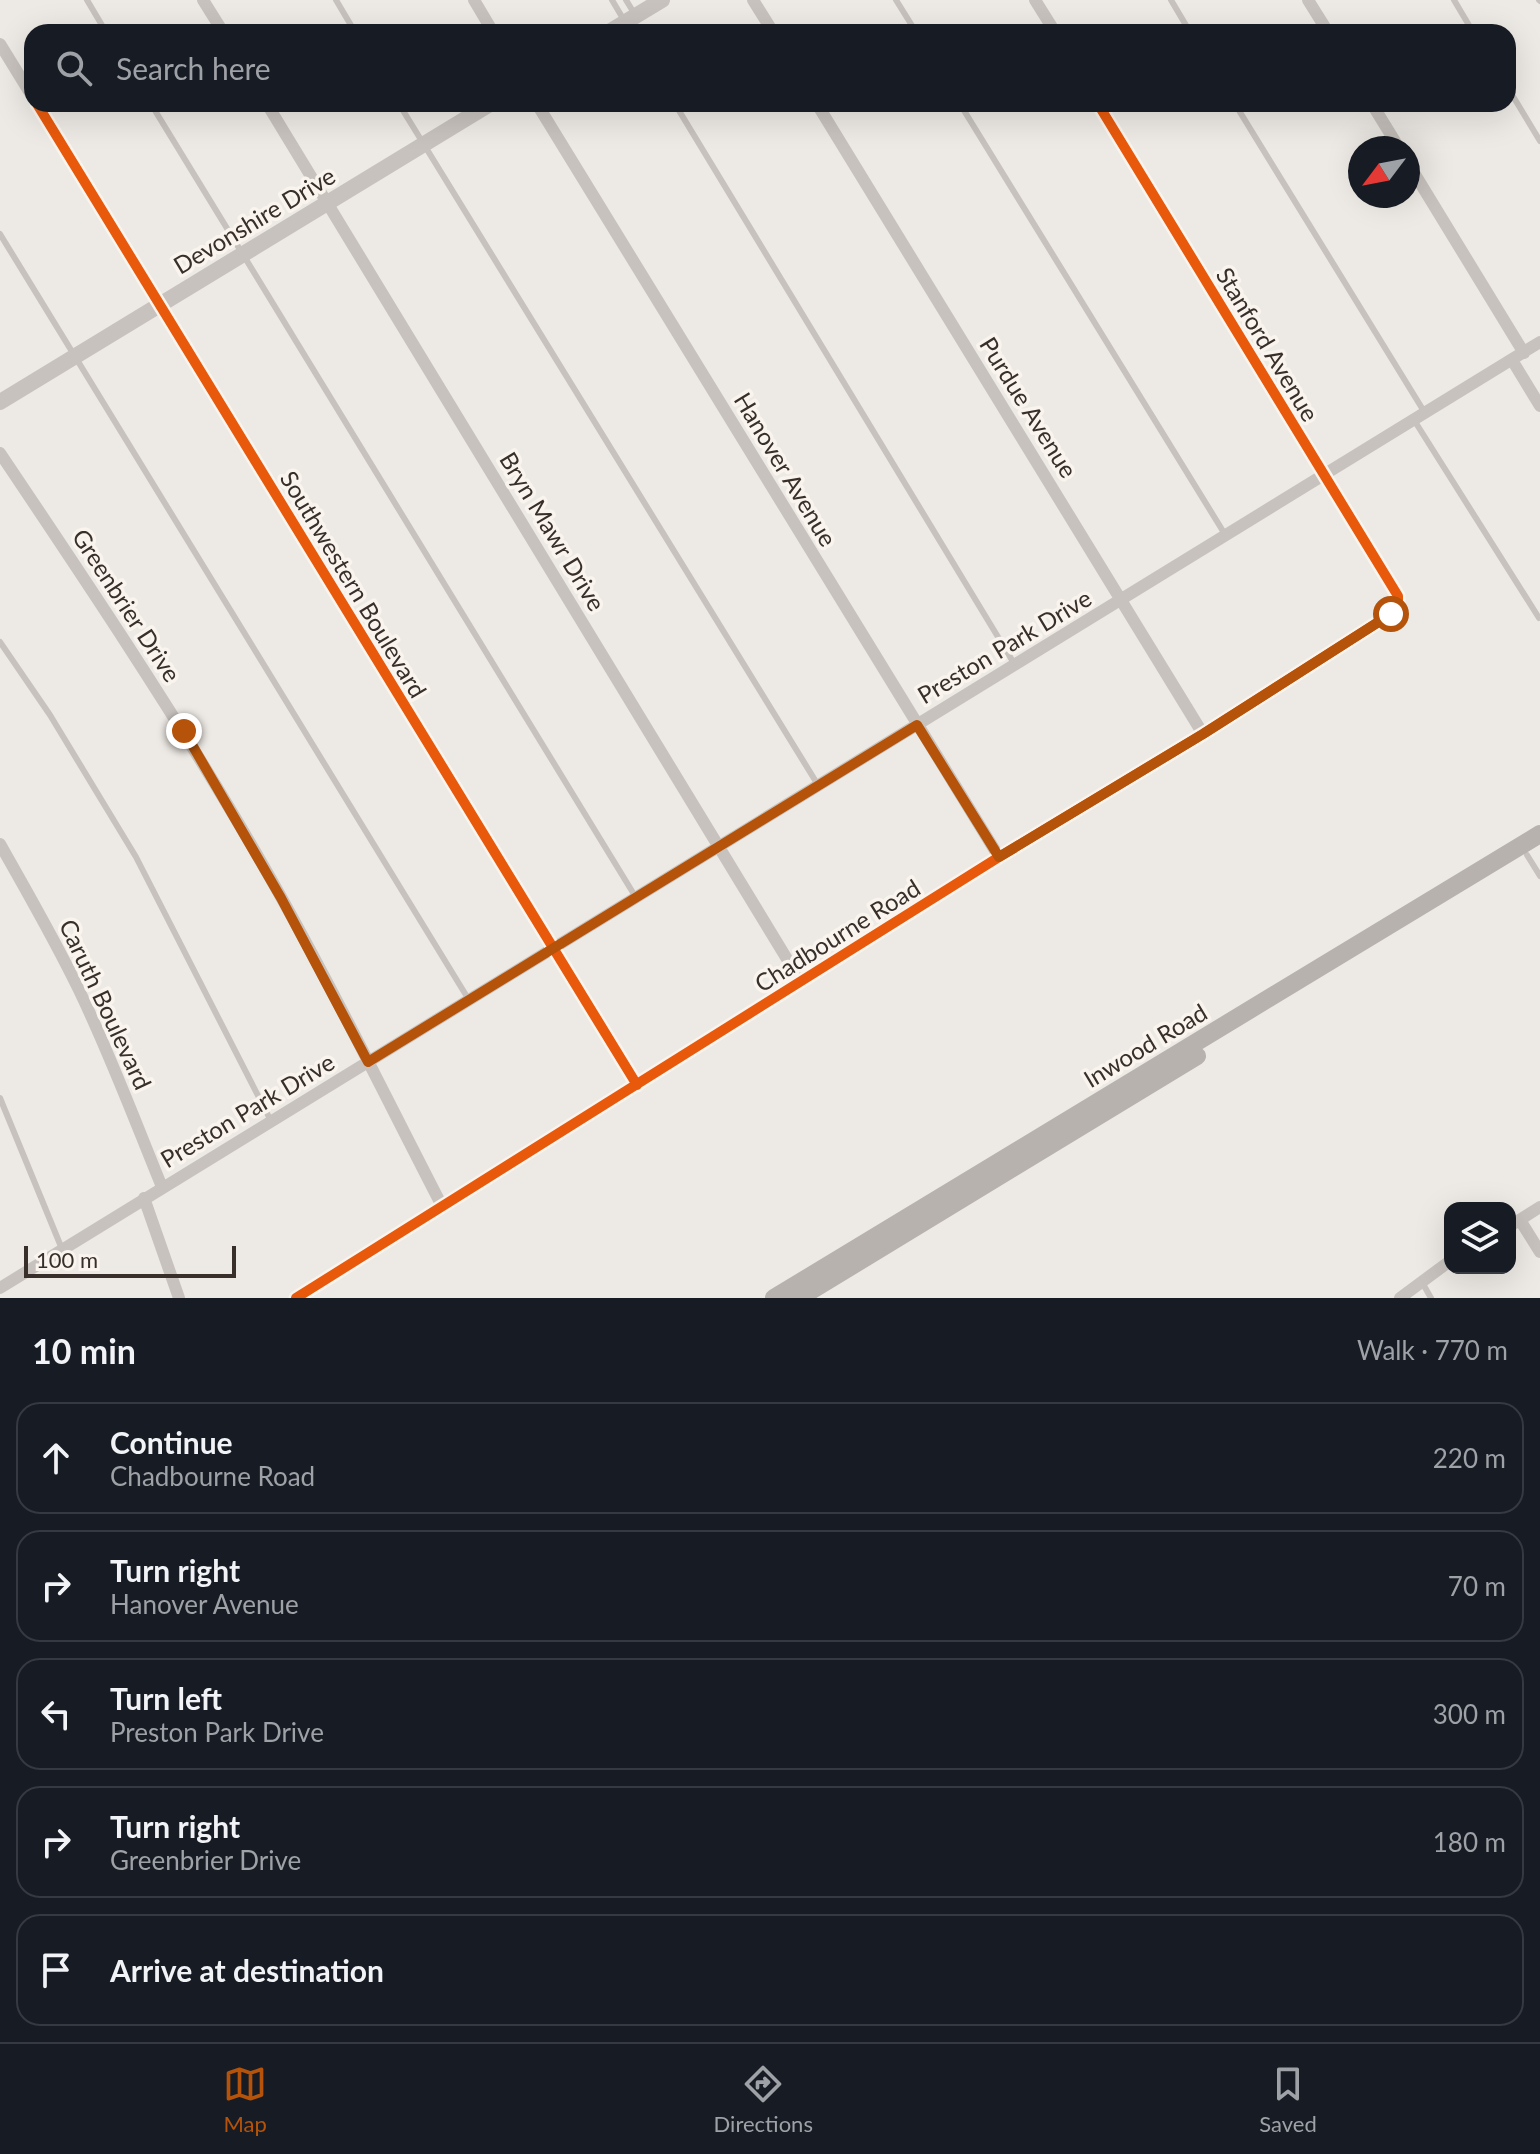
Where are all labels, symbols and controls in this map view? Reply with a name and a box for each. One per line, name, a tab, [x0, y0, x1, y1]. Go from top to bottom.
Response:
search box	[24, 24, 1516, 112]
icon: search	[52, 46, 96, 90]
text: Search here	[116, 50, 271, 86]
north arrow	[1348, 136, 1420, 208]
street label: Devonshire Drive	[168, 160, 340, 280]
street label: Stanford Avenue	[1211, 262, 1325, 426]
street label: Purdue Avenue	[974, 331, 1084, 483]
street label: Hanover Avenue	[729, 387, 843, 551]
street label: Bryn Mawr Drive	[494, 446, 612, 616]
street label: Southwestern Boulevard	[275, 465, 433, 703]
street label: Greenbrier Drive	[67, 523, 187, 687]
street label: Preston Park Drive	[912, 583, 1096, 709]
route start	[1373, 596, 1409, 632]
route end	[166, 713, 202, 749]
street label: Chadbourne Road	[749, 873, 925, 997]
street label: Caruth Boulevard	[54, 914, 158, 1094]
street label: Inwood Road	[1078, 997, 1212, 1093]
street label: Preston Park Drive	[155, 1047, 339, 1173]
map controls	[1444, 1202, 1516, 1274]
button: layers	[1444, 1202, 1516, 1274]
scale bar	[24, 1242, 236, 1278]
text: 100 m	[36, 1246, 98, 1273]
text: 10 min	[32, 1330, 136, 1371]
text: Walk · 770 m	[1357, 1334, 1508, 1366]
text: Continue	[110, 1424, 233, 1460]
icon: ahead	[34, 1436, 78, 1480]
text: 220 m	[1433, 1442, 1506, 1474]
text: Chadbourne Road	[110, 1460, 315, 1492]
text: Turn right	[110, 1552, 240, 1588]
icon: right	[34, 1564, 78, 1608]
text: 70 m	[1448, 1570, 1506, 1602]
text: Hanover Avenue	[110, 1588, 299, 1620]
text: Turn left	[110, 1680, 222, 1716]
icon: left	[34, 1692, 78, 1736]
text: 300 m	[1433, 1698, 1506, 1730]
text: Preston Park Drive	[110, 1716, 324, 1748]
text: Turn right	[110, 1808, 240, 1844]
icon: right	[34, 1820, 78, 1864]
text: 180 m	[1433, 1826, 1506, 1858]
text: Greenbrier Drive	[110, 1844, 301, 1876]
icon: arrive	[34, 1948, 78, 1992]
text: Arrive at destination	[110, 1952, 384, 1988]
tab: Map	[223, 2062, 267, 2137]
tab: Directions	[714, 2062, 813, 2137]
tab: Saved	[1259, 2062, 1317, 2137]

